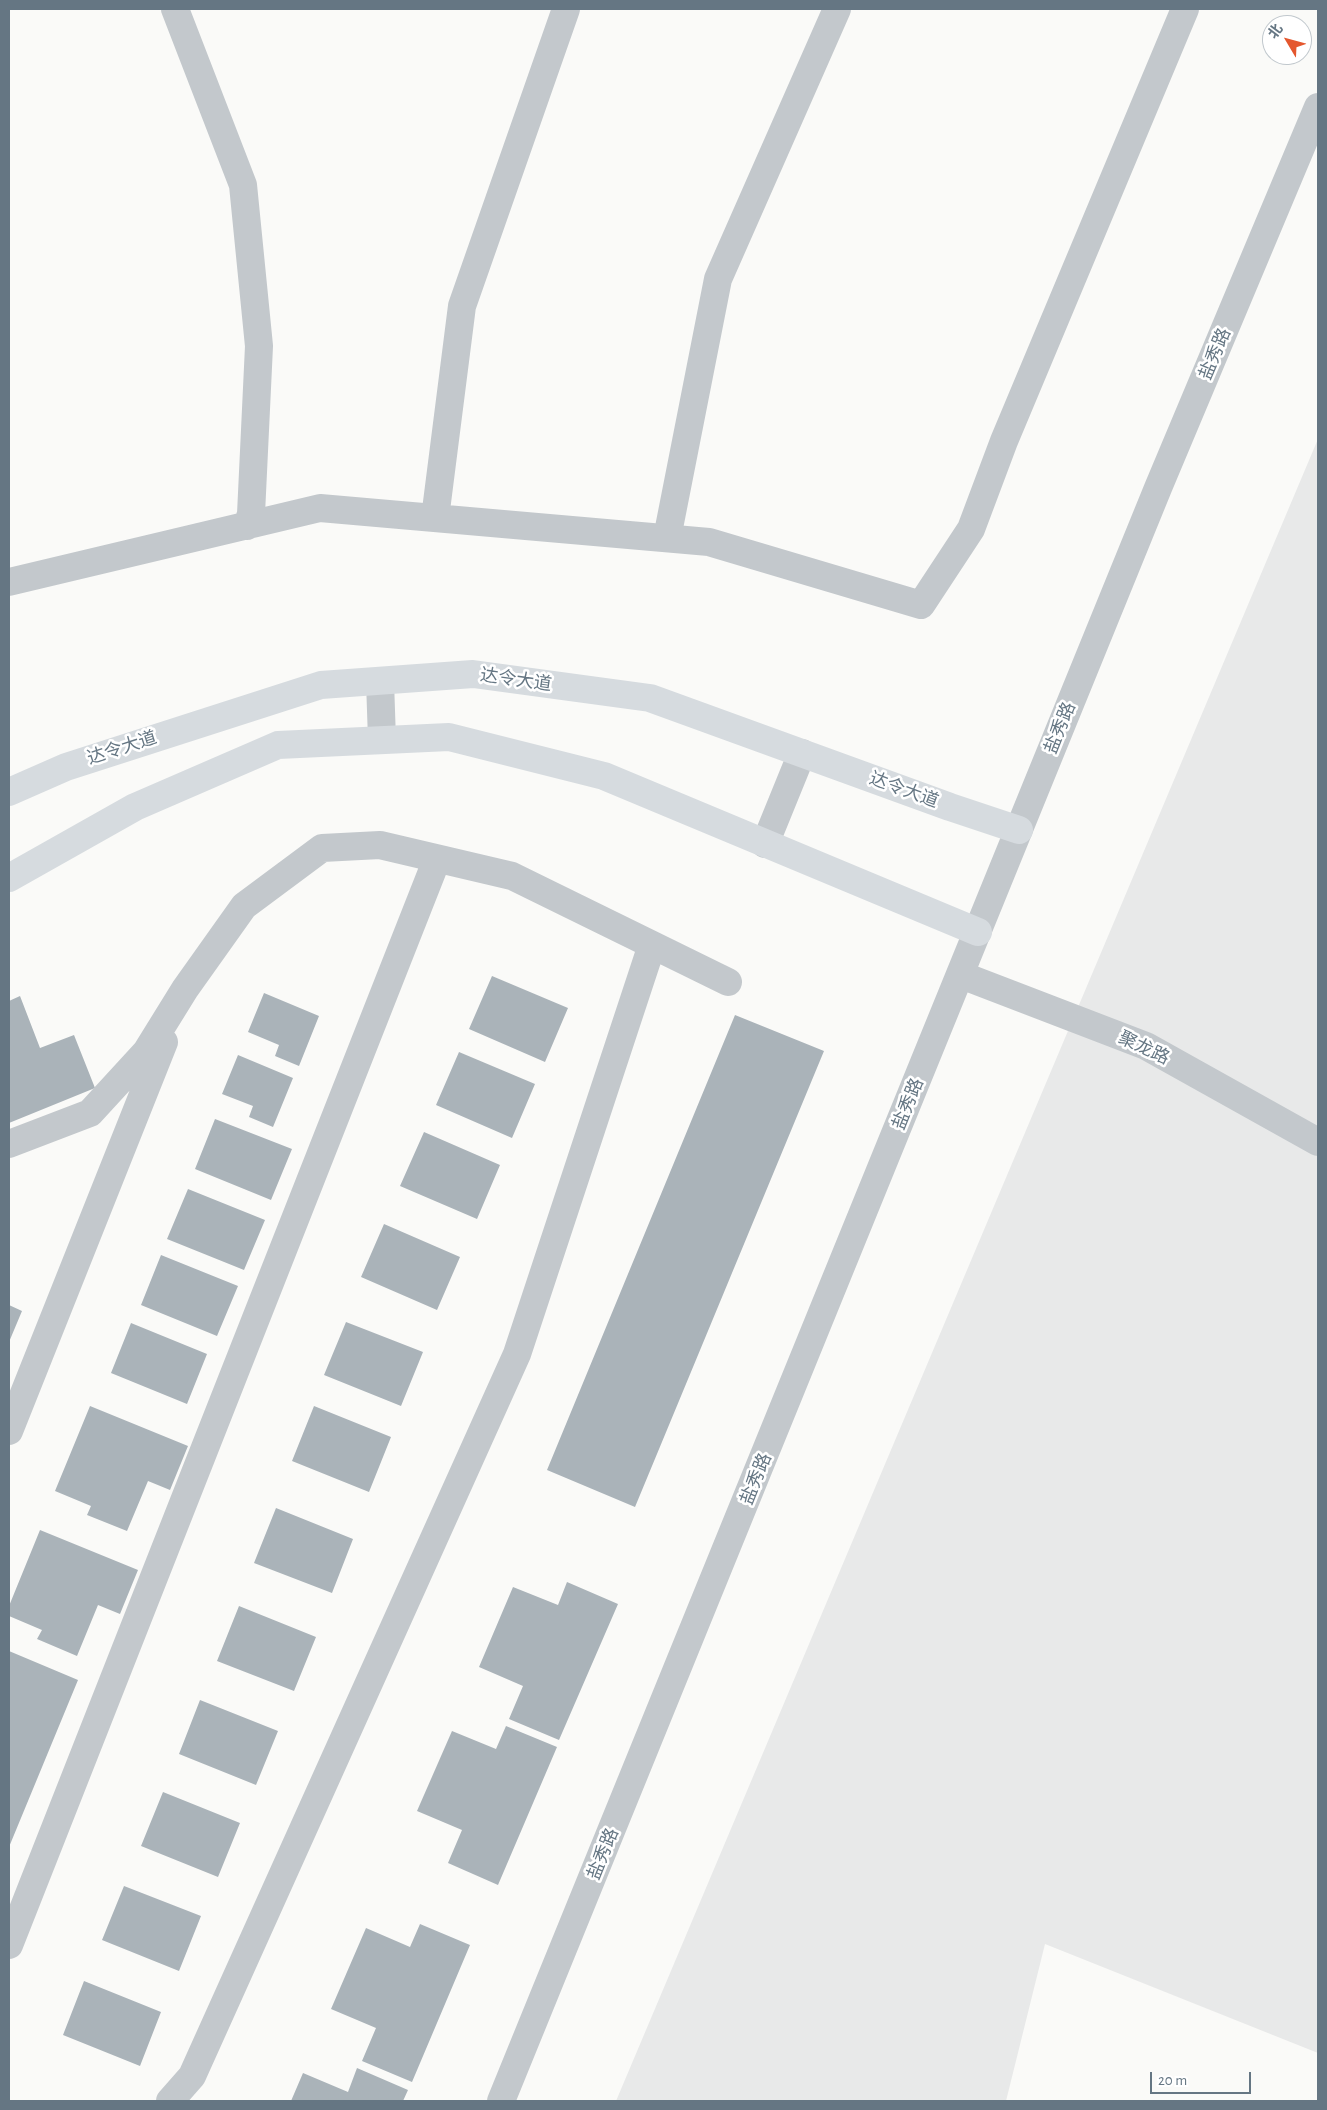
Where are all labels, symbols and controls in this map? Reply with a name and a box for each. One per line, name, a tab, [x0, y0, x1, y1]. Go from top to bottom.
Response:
north arrow	[1262, 15, 1312, 65]
text: 北	[1266, 22, 1286, 41]
street label: 盐秀路	[1195, 325, 1235, 383]
street label: 达令大道	[479, 664, 553, 696]
street label: 盐秀路	[1040, 699, 1080, 757]
street label: 达令大道	[84, 727, 160, 769]
street label: 达令大道	[866, 768, 942, 812]
street label: 聚龙路	[1115, 1027, 1173, 1069]
street label: 盐秀路	[888, 1075, 928, 1133]
street label: 盐秀路	[736, 1450, 776, 1508]
street label: 盐秀路	[583, 1825, 623, 1883]
scale bar	[1152, 2062, 1253, 2094]
text: 20 m	[1158, 2073, 1187, 2088]

